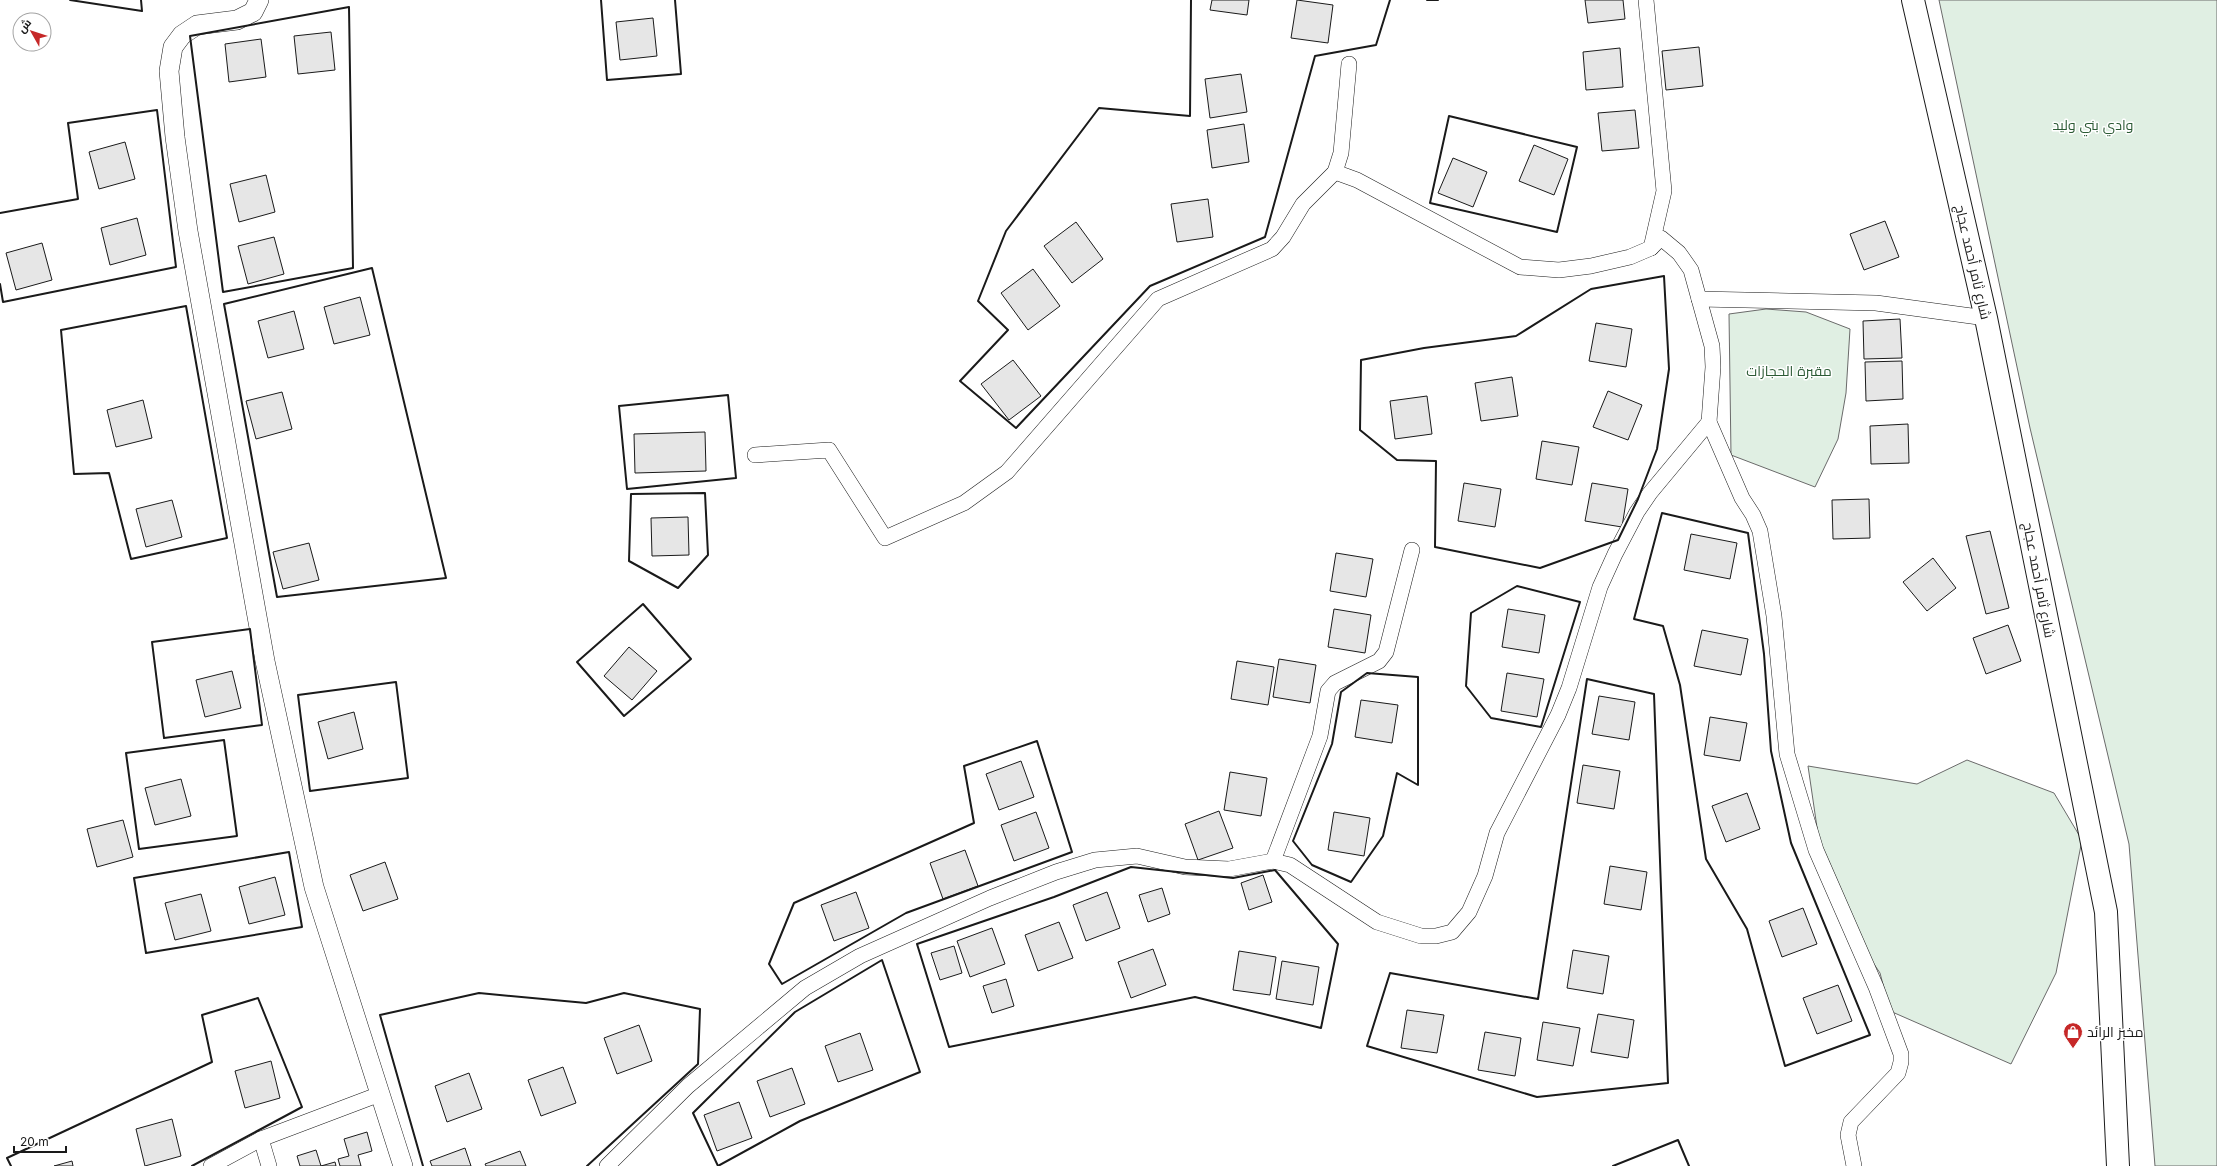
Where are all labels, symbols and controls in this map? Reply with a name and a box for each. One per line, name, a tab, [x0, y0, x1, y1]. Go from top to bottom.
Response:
north arrow	[12, 12, 52, 52]
text: ش	[14, 16, 34, 36]
park label: وادي بني وليد	[2053, 116, 2133, 137]
street label: شارع ثامر أحمد عجاج	[1951, 203, 1995, 321]
park label: مقبرة الحجازات	[1746, 362, 1832, 379]
street label: شارع ثامر أحمد عجاج	[2019, 521, 2059, 639]
shop icon: مخبز الرائد	[2062, 1021, 2084, 1049]
place label: مخبز الرائد	[2087, 1023, 2144, 1040]
scale bar	[14, 1128, 66, 1154]
text: 20 m	[20, 1134, 49, 1149]

